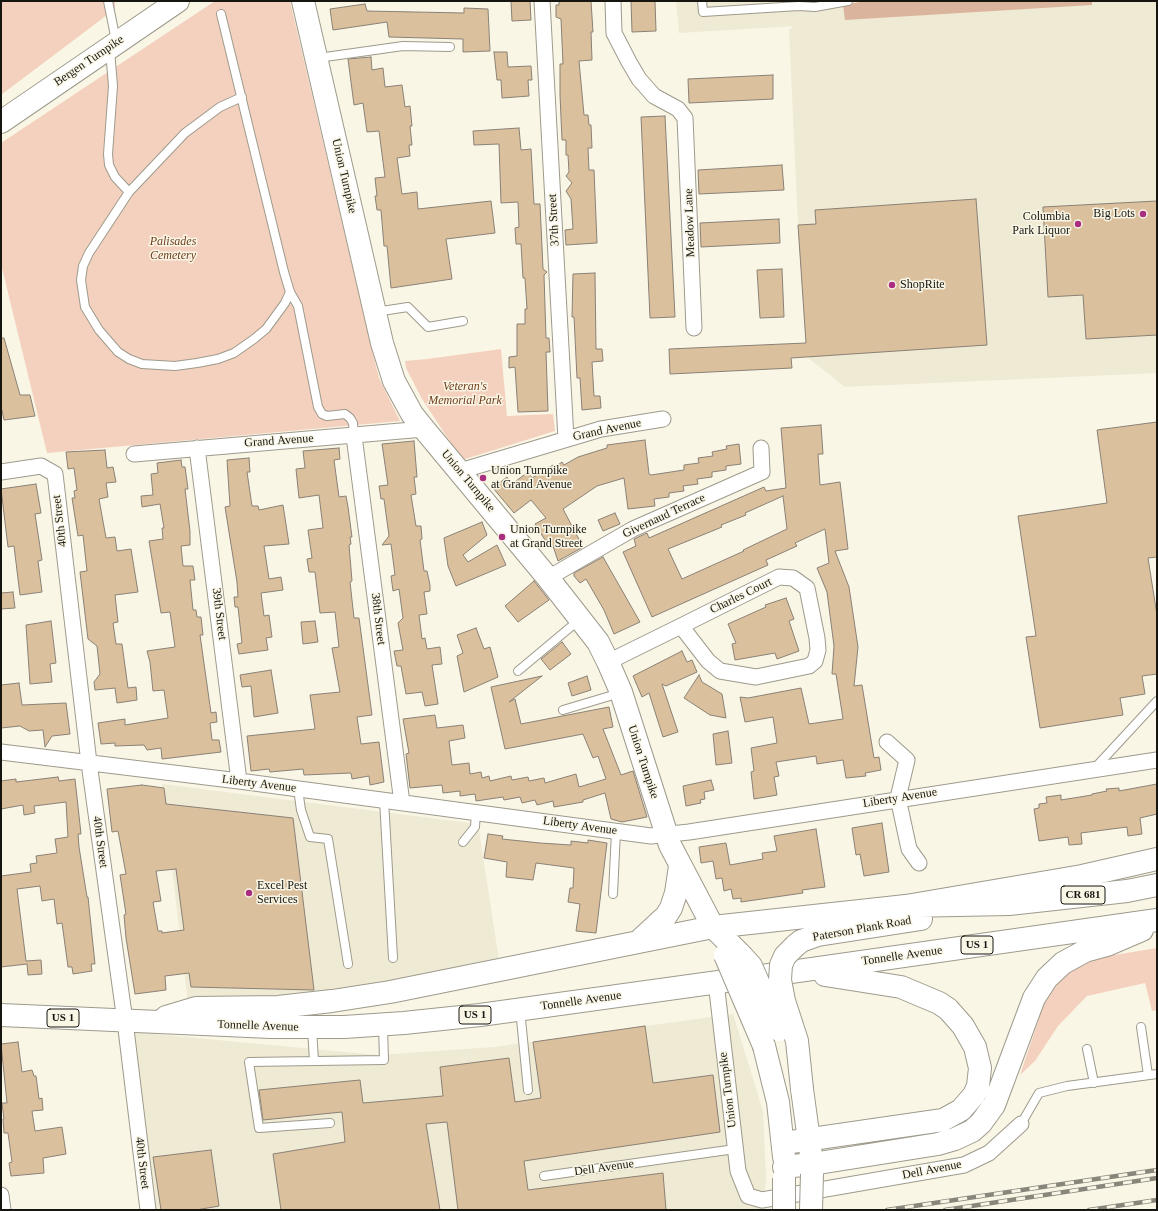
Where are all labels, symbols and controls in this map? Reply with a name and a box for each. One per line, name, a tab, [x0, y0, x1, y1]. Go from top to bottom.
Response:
street label: Bergen Turnpike	[51, 32, 127, 90]
street label: Union Turnpike	[328, 137, 360, 215]
street label: Meadow Lane	[682, 188, 698, 258]
street label: 37th Street	[545, 193, 563, 247]
place label: Big Lots	[1093, 207, 1135, 221]
marker: Big Lots	[1138, 209, 1148, 219]
place label: Columbia Park Liquor	[1012, 210, 1070, 238]
marker: Columbia Park Liquor	[1073, 219, 1083, 229]
park label: Palisades Cemetery	[150, 235, 196, 263]
place label: ShopRite	[900, 278, 945, 292]
marker: ShopRite	[887, 280, 897, 290]
park label: Veteran's Memorial Park	[428, 380, 502, 408]
street label: Grand Avenue	[572, 416, 642, 444]
street label: Grand Avenue	[244, 431, 314, 451]
street label: Union Turnpike	[438, 447, 498, 515]
place label: Union Turnpike at Grand Avenue	[491, 464, 572, 492]
marker: Union Turnpike at Grand Avenue	[478, 473, 488, 483]
street label: Givernaud Terrace	[620, 491, 708, 541]
street label: 40th Street	[50, 494, 70, 548]
place label: Union Turnpike at Grand Street	[510, 523, 587, 551]
marker: Union Turnpike at Grand Street	[497, 532, 507, 542]
street label: Charles Court	[708, 575, 774, 617]
street label: 39th Street	[209, 587, 229, 641]
street label: 38th Street	[368, 592, 388, 646]
street label: Union Turnpike	[624, 723, 662, 801]
street label: Liberty Avenue	[221, 772, 297, 796]
street label: Liberty Avenue	[862, 785, 938, 811]
street label: Liberty Avenue	[542, 814, 618, 838]
street label: 40th Street	[89, 815, 111, 869]
place label: Excel Pest Services	[257, 879, 307, 907]
road number: CR 681	[1061, 886, 1105, 904]
marker: Excel Pest Services	[244, 888, 254, 898]
street label: Paterson Plank Road	[812, 913, 912, 945]
road number: US 1	[961, 936, 993, 954]
street label: Tonnelle Avenue	[861, 943, 943, 969]
street label: Tonnelle Avenue	[540, 988, 622, 1014]
road number: US 1	[459, 1006, 491, 1024]
road number: US 1	[47, 1009, 79, 1027]
street label: Tonnelle Avenue	[217, 1017, 299, 1035]
street label: Union Turnpike	[716, 1051, 740, 1129]
street label: 40th Street	[132, 1136, 152, 1190]
street label: Dell Avenue	[573, 1157, 635, 1179]
street label: Dell Avenue	[901, 1157, 963, 1183]

